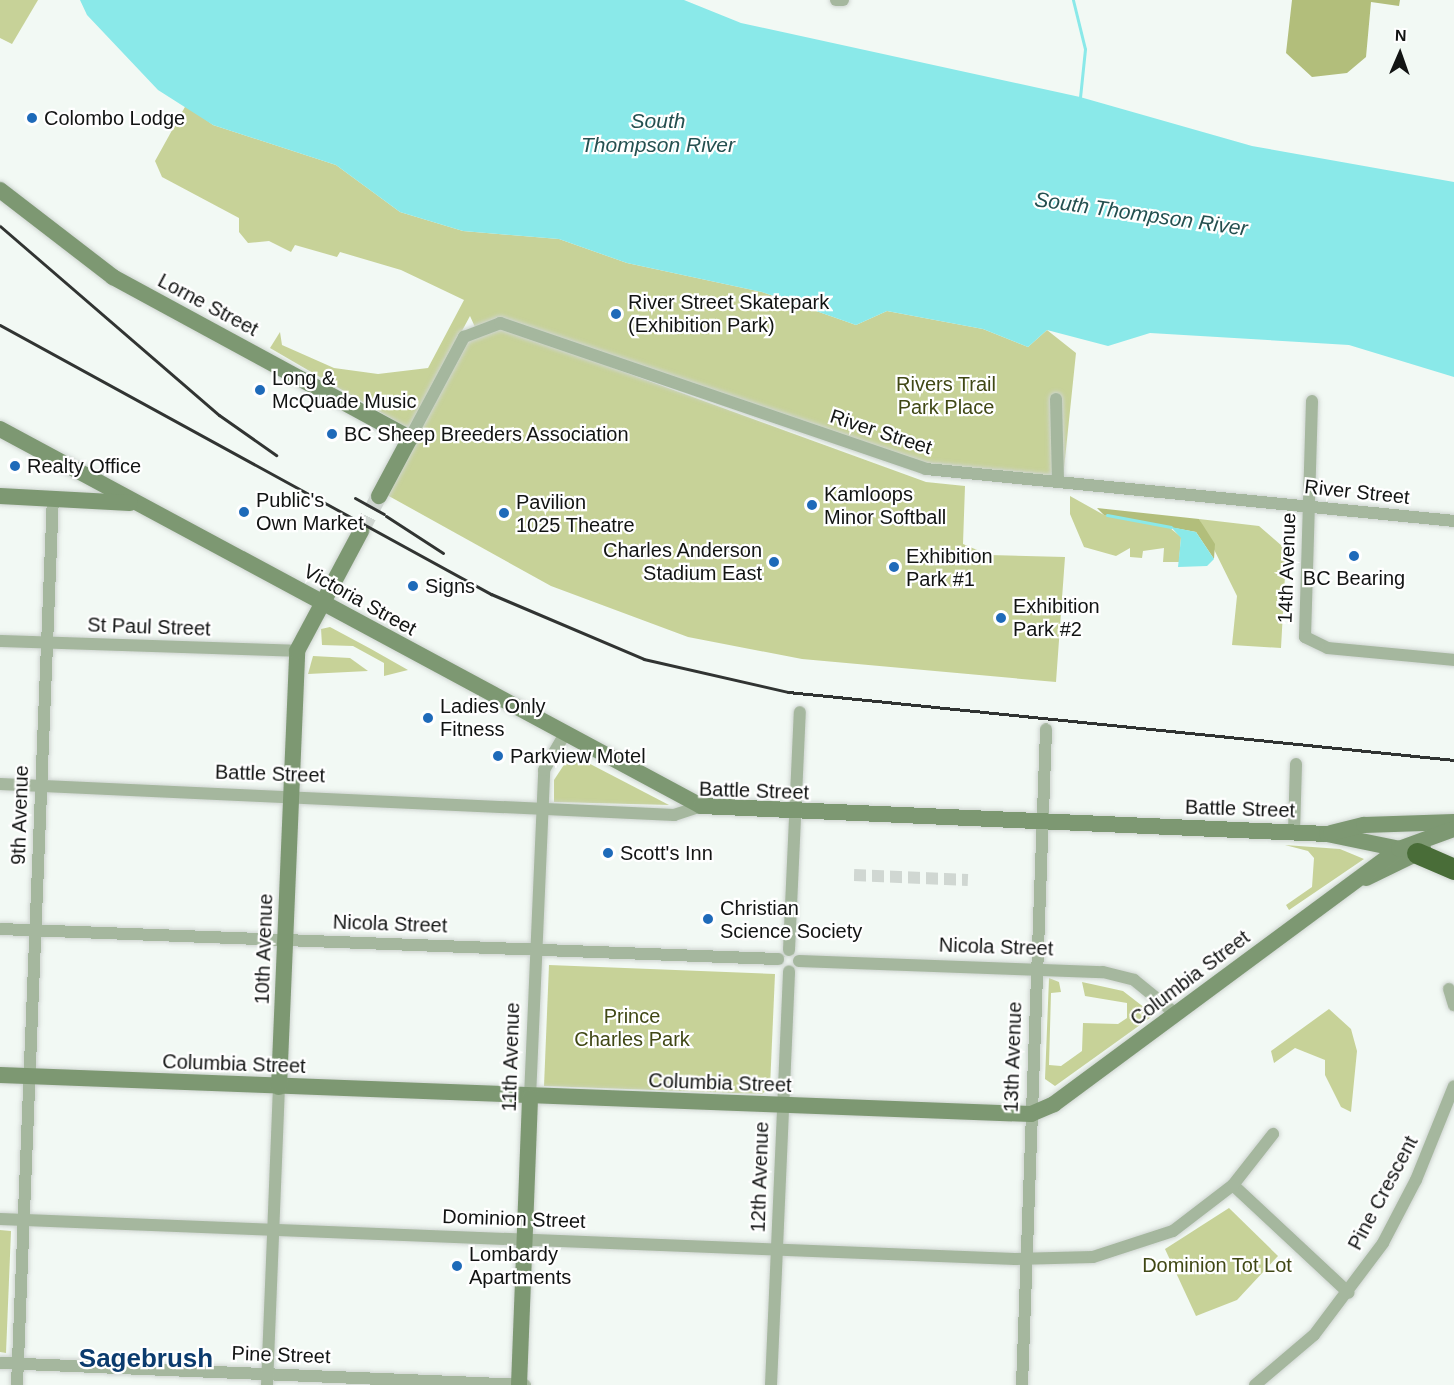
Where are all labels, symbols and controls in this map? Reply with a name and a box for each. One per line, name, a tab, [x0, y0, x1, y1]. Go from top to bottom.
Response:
north arrow	[1370, 24, 1430, 84]
text: N	[1395, 27, 1407, 44]
place label: Colombo Lodge	[44, 106, 185, 130]
water label: South Thompson River	[581, 108, 735, 158]
marker: Colombo Lodge	[25, 111, 39, 125]
water label: South Thompson River	[1033, 187, 1249, 241]
street label: Lorne Street	[154, 269, 262, 341]
place label: River Street Skatepark (Exhibition Park)	[628, 290, 829, 337]
marker: River Street Skatepark (Exhibition Park)	[609, 307, 623, 321]
place label: Long & McQuade Music	[272, 366, 416, 413]
park label: Rivers Trail Park Place	[896, 372, 996, 419]
marker: Long & McQuade Music	[253, 383, 267, 397]
street label: River Street	[827, 404, 935, 460]
place label: BC Sheep Breeders Association	[344, 422, 630, 446]
marker: BC Sheep Breeders Association	[325, 427, 339, 441]
place label: Realty Office	[27, 454, 141, 478]
marker: Realty Office	[8, 459, 22, 473]
street label: River Street	[1303, 475, 1411, 509]
place label: Kamloops Minor Softball	[824, 482, 946, 529]
place label: Public's Own Market	[256, 488, 364, 535]
place label: Pavilion 1025 Theatre	[516, 490, 635, 537]
marker: Kamloops Minor Softball	[805, 498, 819, 512]
marker: Public's Own Market	[237, 505, 251, 519]
marker: Pavilion 1025 Theatre	[497, 506, 511, 520]
street label: 14th Avenue	[1273, 512, 1301, 624]
place label: Charles Anderson Stadium East	[602, 538, 762, 585]
place label: Exhibition Park #1	[906, 544, 993, 591]
marker: BC Bearing	[1347, 549, 1361, 563]
marker: Charles Anderson Stadium East	[767, 555, 781, 569]
street label: Victoria Street	[299, 559, 421, 641]
marker: Exhibition Park #1	[887, 560, 901, 574]
place label: BC Bearing	[1303, 566, 1405, 590]
place label: Signs	[425, 574, 475, 598]
marker: Signs	[406, 579, 420, 593]
place label: Exhibition Park #2	[1013, 594, 1100, 641]
marker: Exhibition Park #2	[994, 611, 1008, 625]
street label: St Paul Street	[87, 613, 211, 641]
place label: Ladies Only Fitness	[440, 694, 546, 741]
marker: Ladies Only Fitness	[421, 711, 435, 725]
place label: Parkview Motel	[510, 744, 646, 768]
marker: Parkview Motel	[491, 749, 505, 763]
street label: Battle Street	[215, 760, 325, 788]
street label: 9th Avenue	[6, 764, 34, 866]
street label: Battle Street	[699, 777, 809, 805]
street label: Battle Street	[1185, 795, 1295, 823]
place label: Scott's Inn	[620, 841, 713, 865]
marker: Scott's Inn	[601, 846, 615, 860]
street label: 10th Avenue	[250, 893, 278, 1005]
place label: Christian Science Society	[720, 896, 862, 943]
street label: Nicola Street	[332, 910, 448, 938]
marker: Christian Science Society	[701, 912, 715, 926]
street label: Columbia Street	[1126, 925, 1254, 1031]
street label: Nicola Street	[938, 933, 1054, 961]
street label: 11th Avenue	[497, 1001, 525, 1113]
street label: 13th Avenue	[999, 1001, 1027, 1113]
park label: Prince Charles Park	[574, 1005, 690, 1052]
street label: Columbia Street	[162, 1050, 306, 1078]
street label: Columbia Street	[648, 1069, 792, 1097]
street label: 12th Avenue	[746, 1121, 774, 1233]
street label: Pine Crescent	[1343, 1132, 1423, 1254]
street label: Dominion Street	[442, 1205, 586, 1233]
place label: Lombardy Apartments	[469, 1242, 571, 1289]
park label: Dominion Tot Lot	[1142, 1253, 1292, 1277]
marker: Lombardy Apartments	[450, 1259, 464, 1273]
street label: Pine Street	[231, 1341, 331, 1369]
district label: Sagebrush	[79, 1343, 213, 1375]

